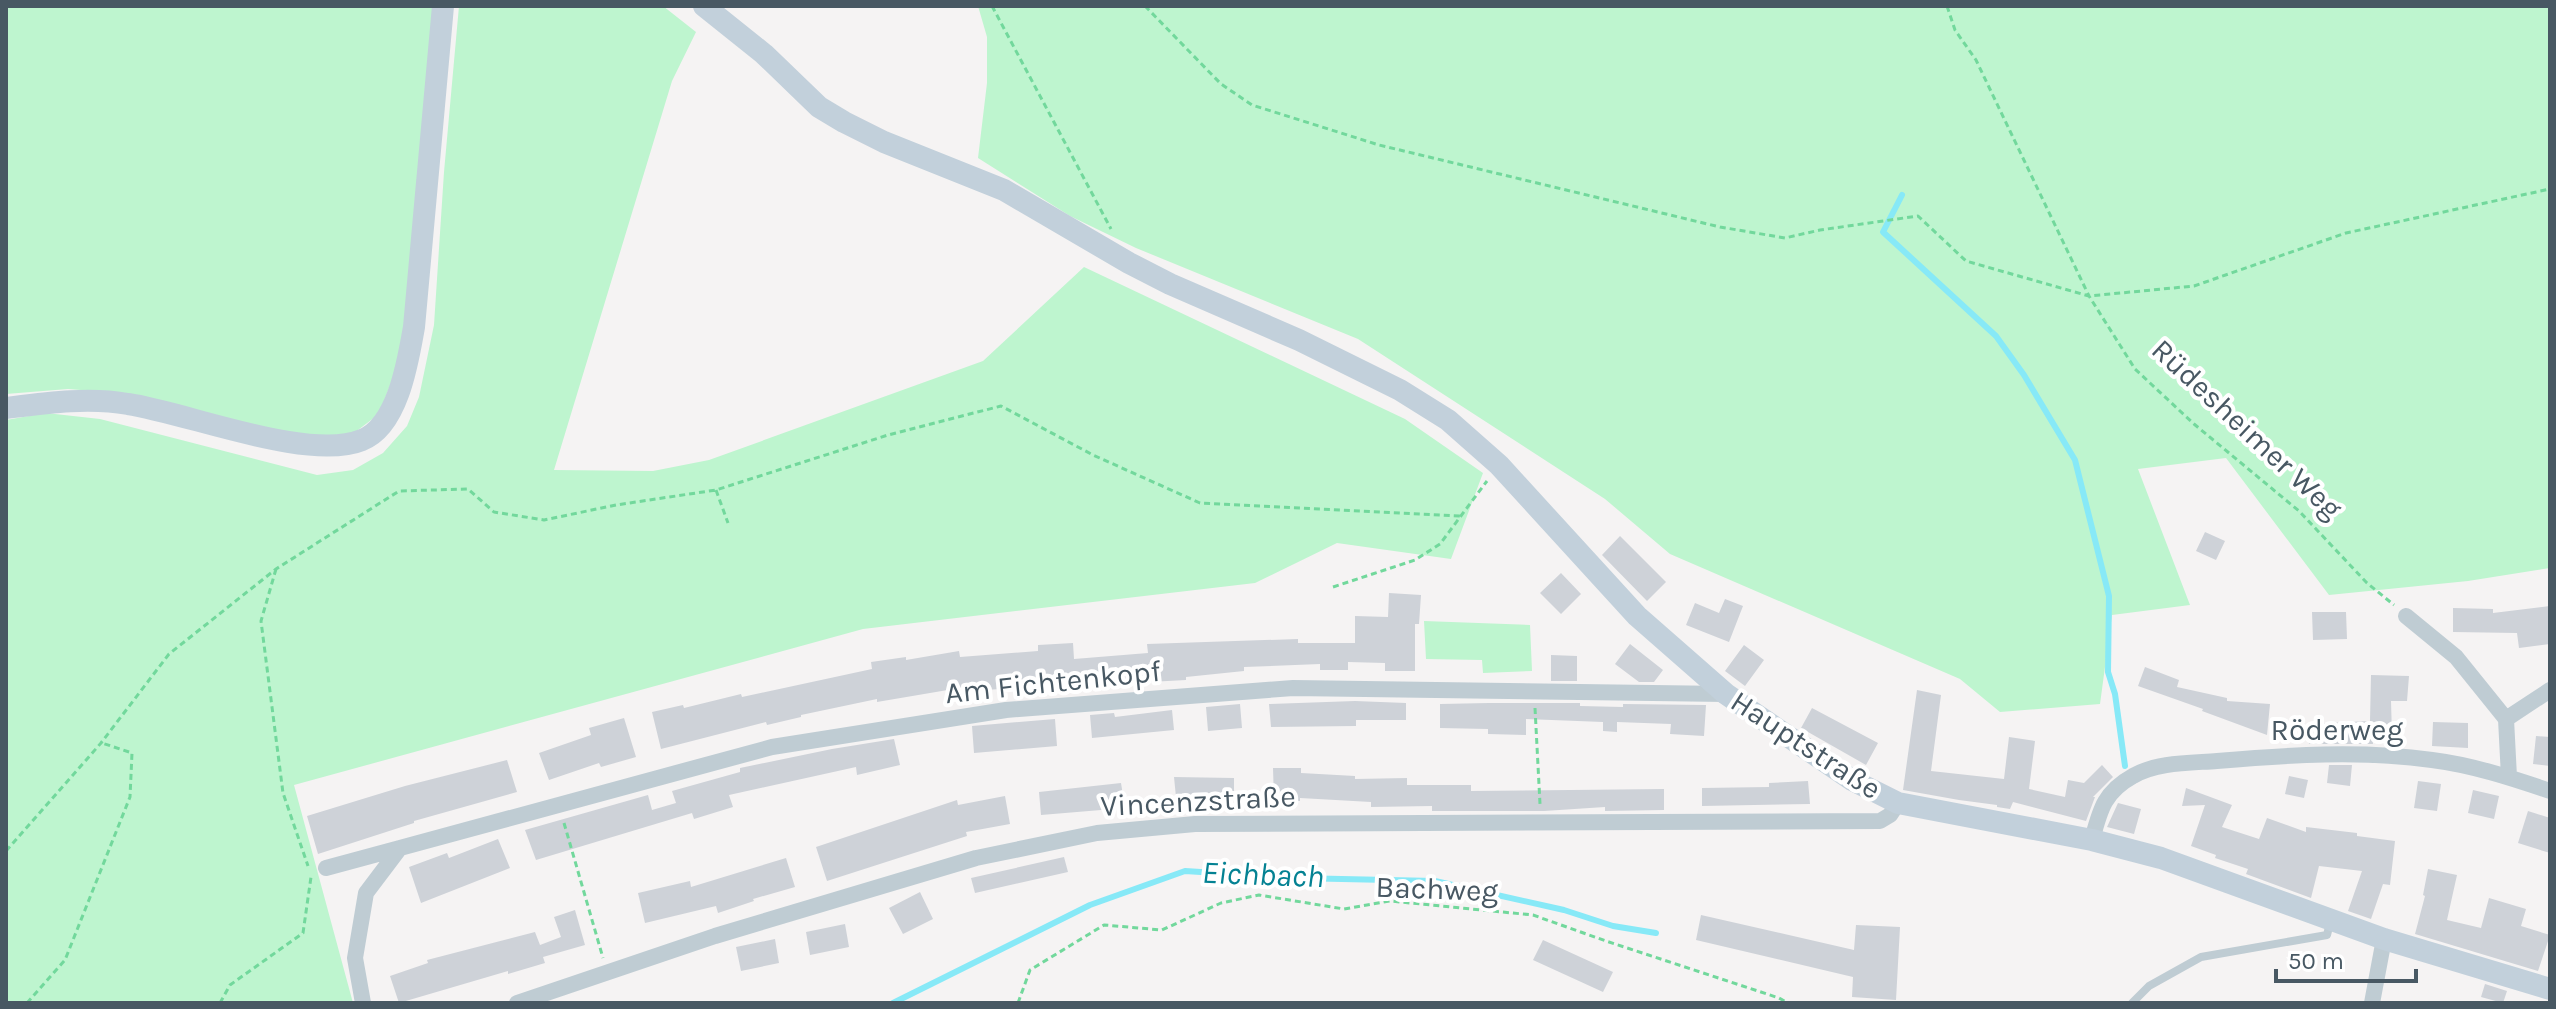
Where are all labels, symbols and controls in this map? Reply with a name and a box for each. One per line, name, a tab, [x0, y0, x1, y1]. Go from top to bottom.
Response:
street label: Rüdesheimer Weg	[2144, 331, 2350, 527]
street label: Am Fichtenkopf	[943, 653, 1163, 711]
street label: Hauptstraße	[1724, 683, 1888, 807]
street label: Röderweg	[2271, 712, 2403, 748]
street label: Vincenzstraße	[1100, 778, 1296, 824]
water label: Eichbach	[1201, 854, 1325, 895]
street label: Bachweg	[1375, 869, 1499, 909]
scale bar	[2276, 933, 2416, 983]
text: 50 m	[2288, 947, 2344, 975]

